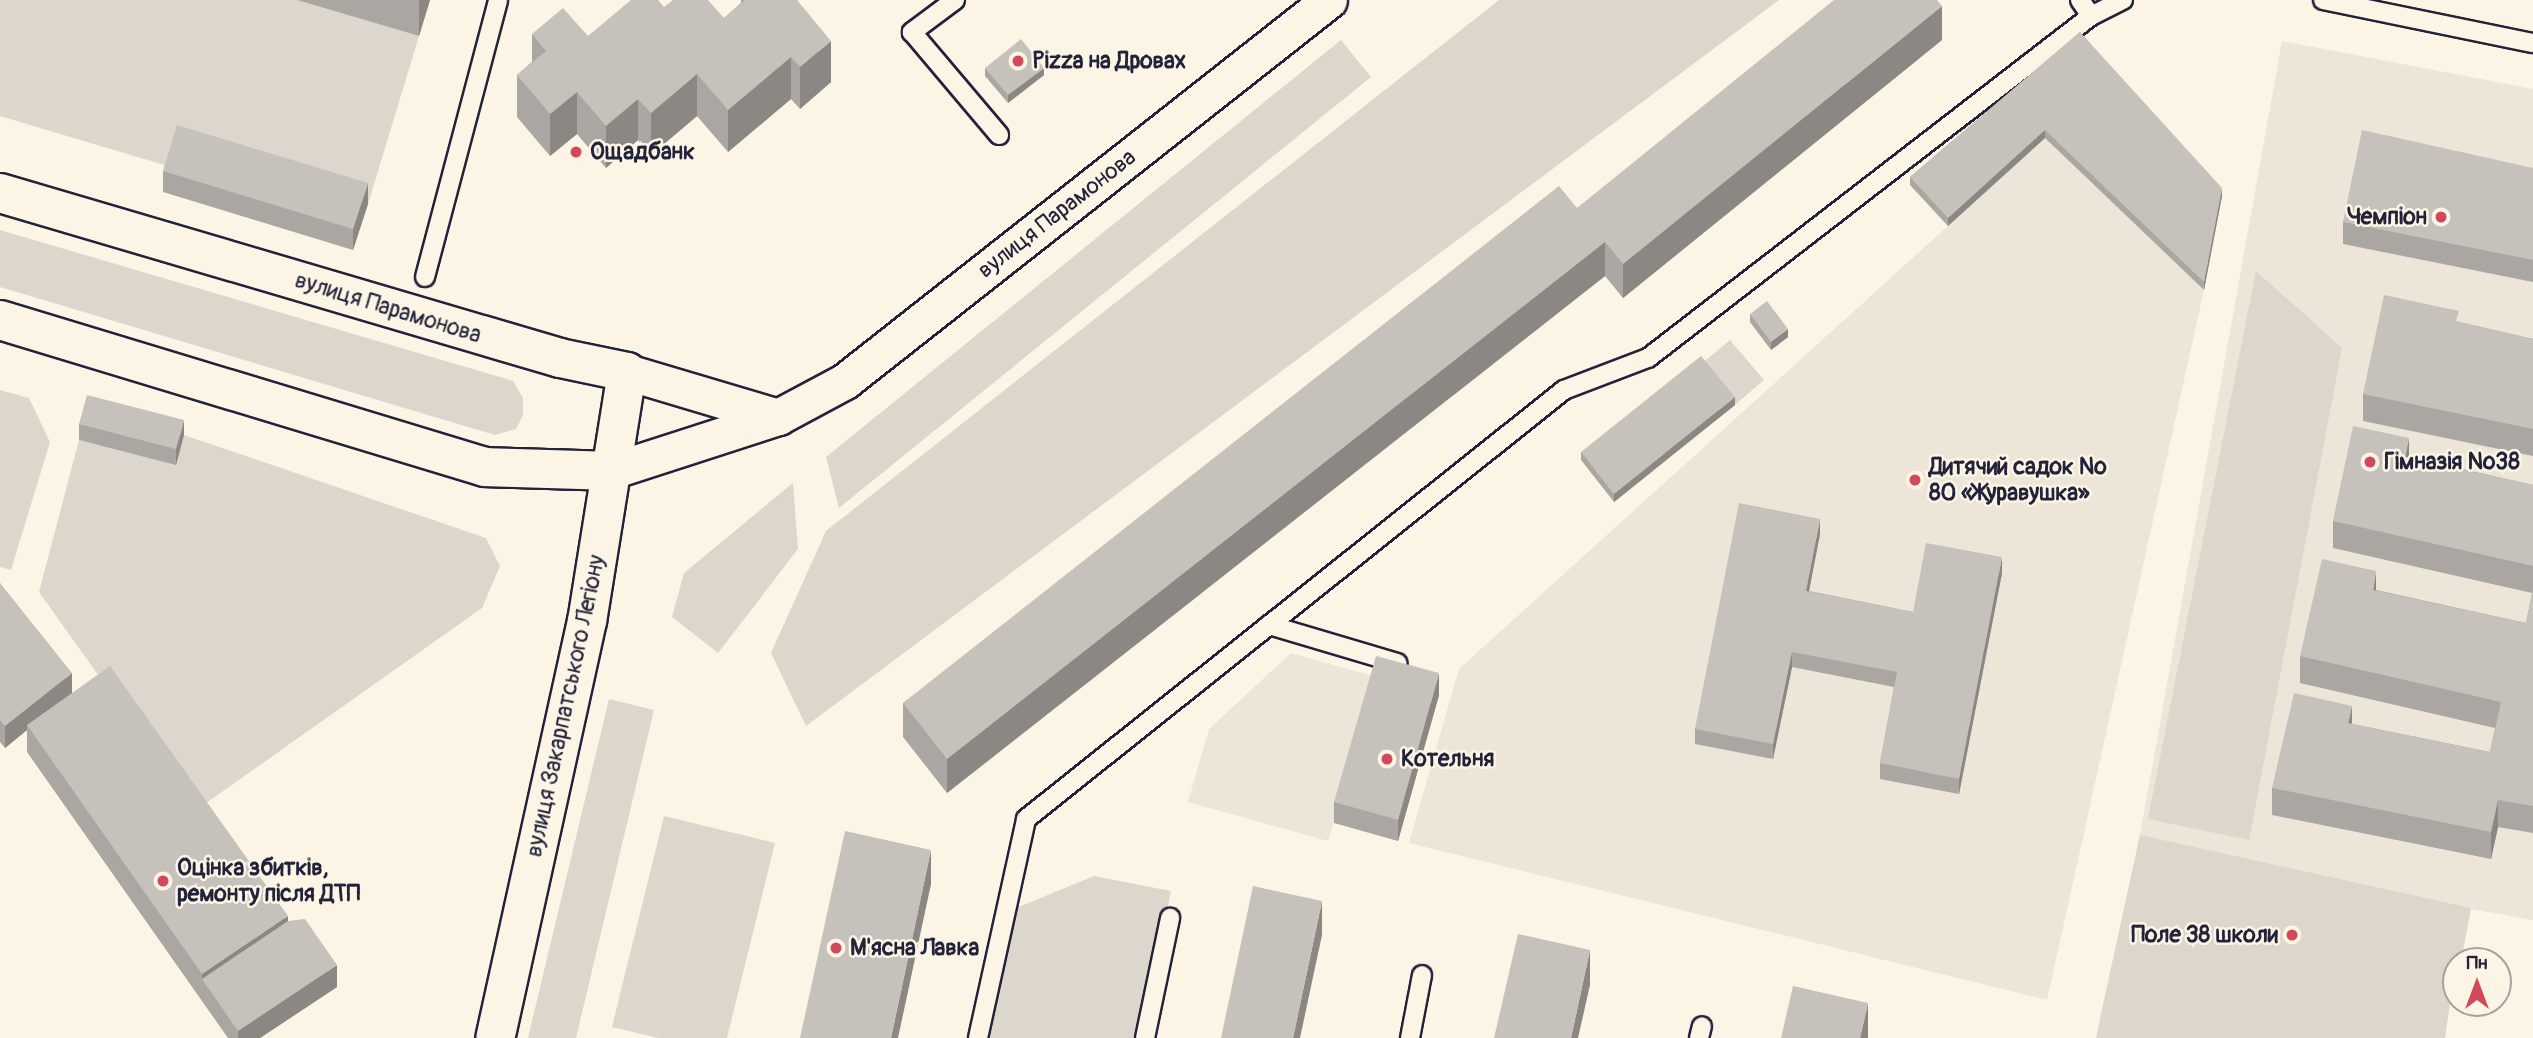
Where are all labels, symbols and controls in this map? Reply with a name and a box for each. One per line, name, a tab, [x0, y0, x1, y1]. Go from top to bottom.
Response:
place label: Pizza на Дровах	[1032, 47, 1186, 75]
marker: Pizza на Дровах	[1010, 53, 1026, 69]
place label: Ощадбанк	[590, 138, 695, 166]
marker: Ощадбанк	[568, 144, 584, 160]
street label: вулиця Парамонова	[972, 144, 1142, 284]
place label: Чемпіон	[2347, 203, 2427, 231]
marker: Чемпіон	[2433, 209, 2449, 225]
street label: вулиця Парамонова	[292, 267, 484, 349]
place label: Гімназія №38	[2384, 448, 2520, 476]
place label: Дитячий садок № 80 «Журавушка»	[1929, 453, 2107, 507]
marker: Гімназія №38	[2362, 454, 2378, 470]
marker: Дитячий садок № 80 «Журавушка»	[1907, 472, 1923, 488]
street label: вулиця Закарпатського Легіону	[520, 553, 612, 859]
place label: Котельня	[1401, 745, 1494, 773]
marker: Котельня	[1379, 751, 1395, 767]
place label: Оцінка збитків, ремонту після ДТП	[177, 854, 360, 908]
marker: Оцінка збитків, ремонту після ДТП	[155, 873, 171, 889]
place label: Поле 38 школи	[2131, 921, 2278, 949]
marker: Поле 38 школи	[2284, 927, 2300, 943]
place label: М'ясна Лавка	[850, 934, 979, 962]
marker: М'ясна Лавка	[828, 940, 844, 956]
north arrow	[2442, 947, 2512, 1017]
text: Пн	[2467, 951, 2487, 975]

